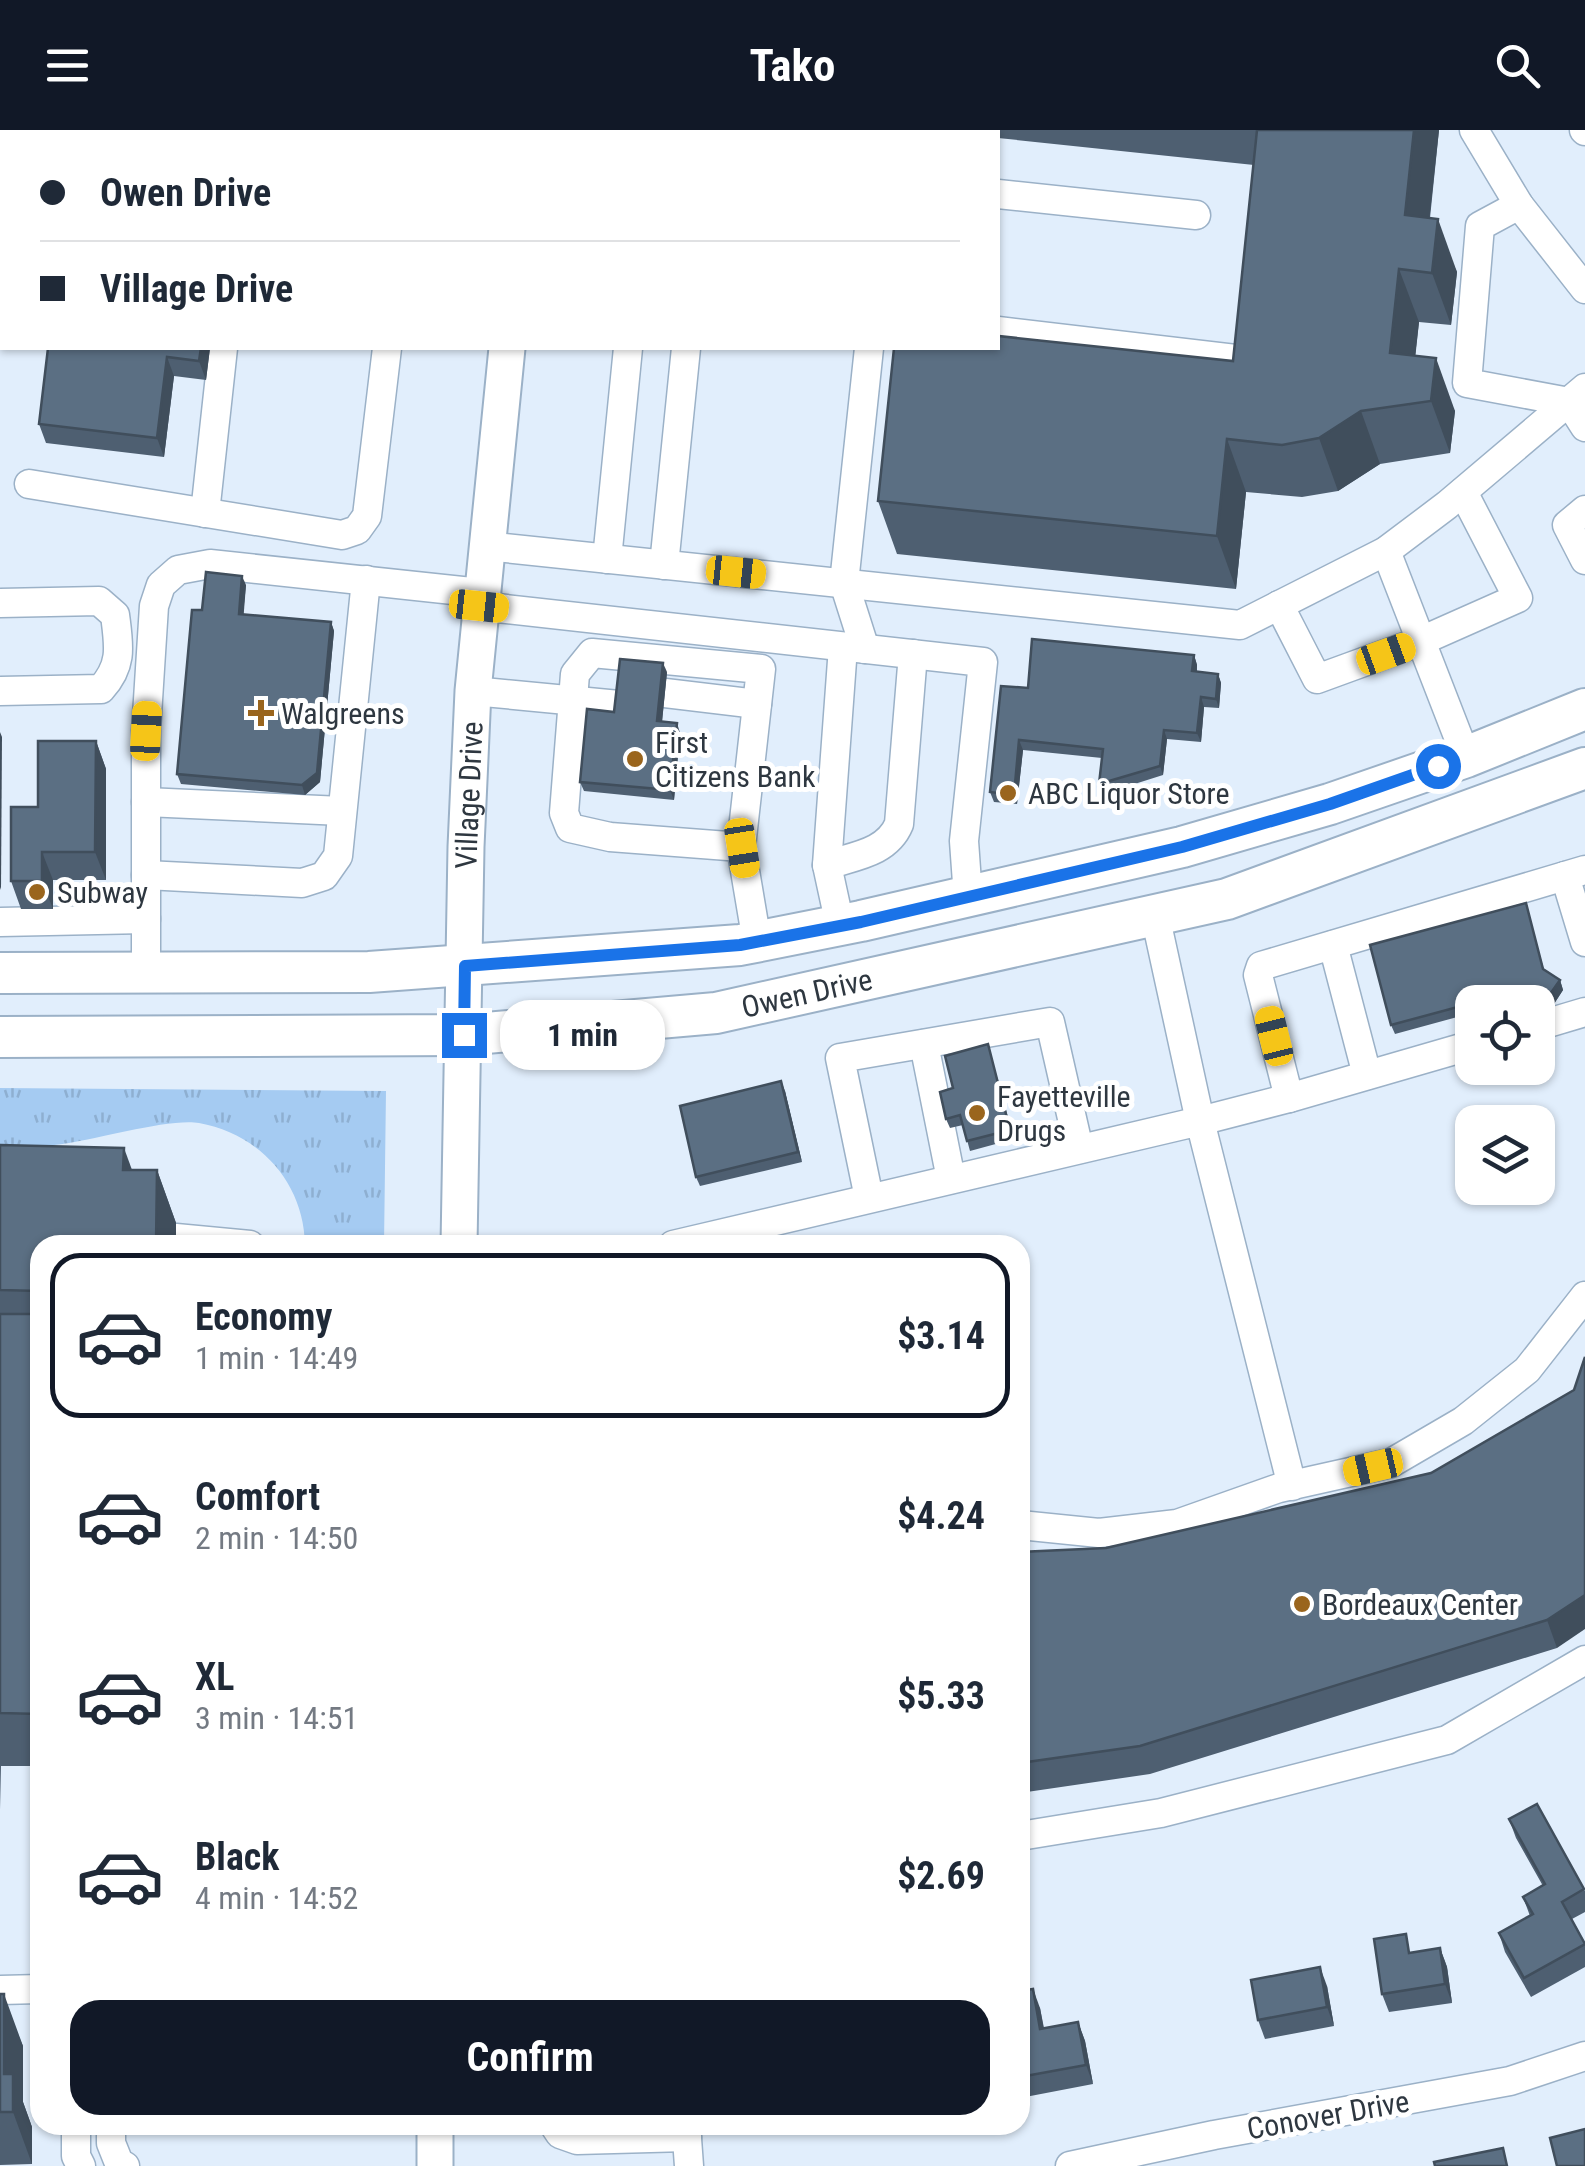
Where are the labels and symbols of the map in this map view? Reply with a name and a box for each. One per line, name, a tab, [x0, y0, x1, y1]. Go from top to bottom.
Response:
car	[705, 554, 767, 590]
car	[448, 588, 510, 624]
car	[1353, 630, 1419, 678]
place label: Walgreens	[281, 696, 405, 731]
car	[129, 700, 163, 762]
marker: Walgreens	[250, 702, 272, 724]
street label: Village Drive	[448, 721, 489, 869]
place label: First Citizens Bank	[655, 725, 816, 794]
route start	[1416, 744, 1461, 789]
marker: First Citizens Bank	[624, 748, 646, 770]
place label: ABC Liquor Store	[1028, 776, 1229, 811]
marker: ABC Liquor Store	[997, 782, 1019, 804]
car	[722, 816, 762, 880]
place label: Subway	[57, 875, 148, 910]
marker: Subway	[26, 881, 48, 903]
street label: Owen Drive	[738, 961, 875, 1024]
callout: 1 min	[499, 1000, 664, 1070]
car	[1252, 1003, 1296, 1069]
route end	[442, 1013, 487, 1058]
place label: Fayetteville Drugs	[997, 1079, 1131, 1148]
marker: Fayetteville Drugs	[966, 1102, 988, 1124]
car	[1340, 1446, 1406, 1488]
place label: Bordeaux Center	[1322, 1587, 1518, 1622]
marker: Bordeaux Center	[1291, 1593, 1313, 1615]
street label: Conover Drive	[1244, 2084, 1412, 2146]

